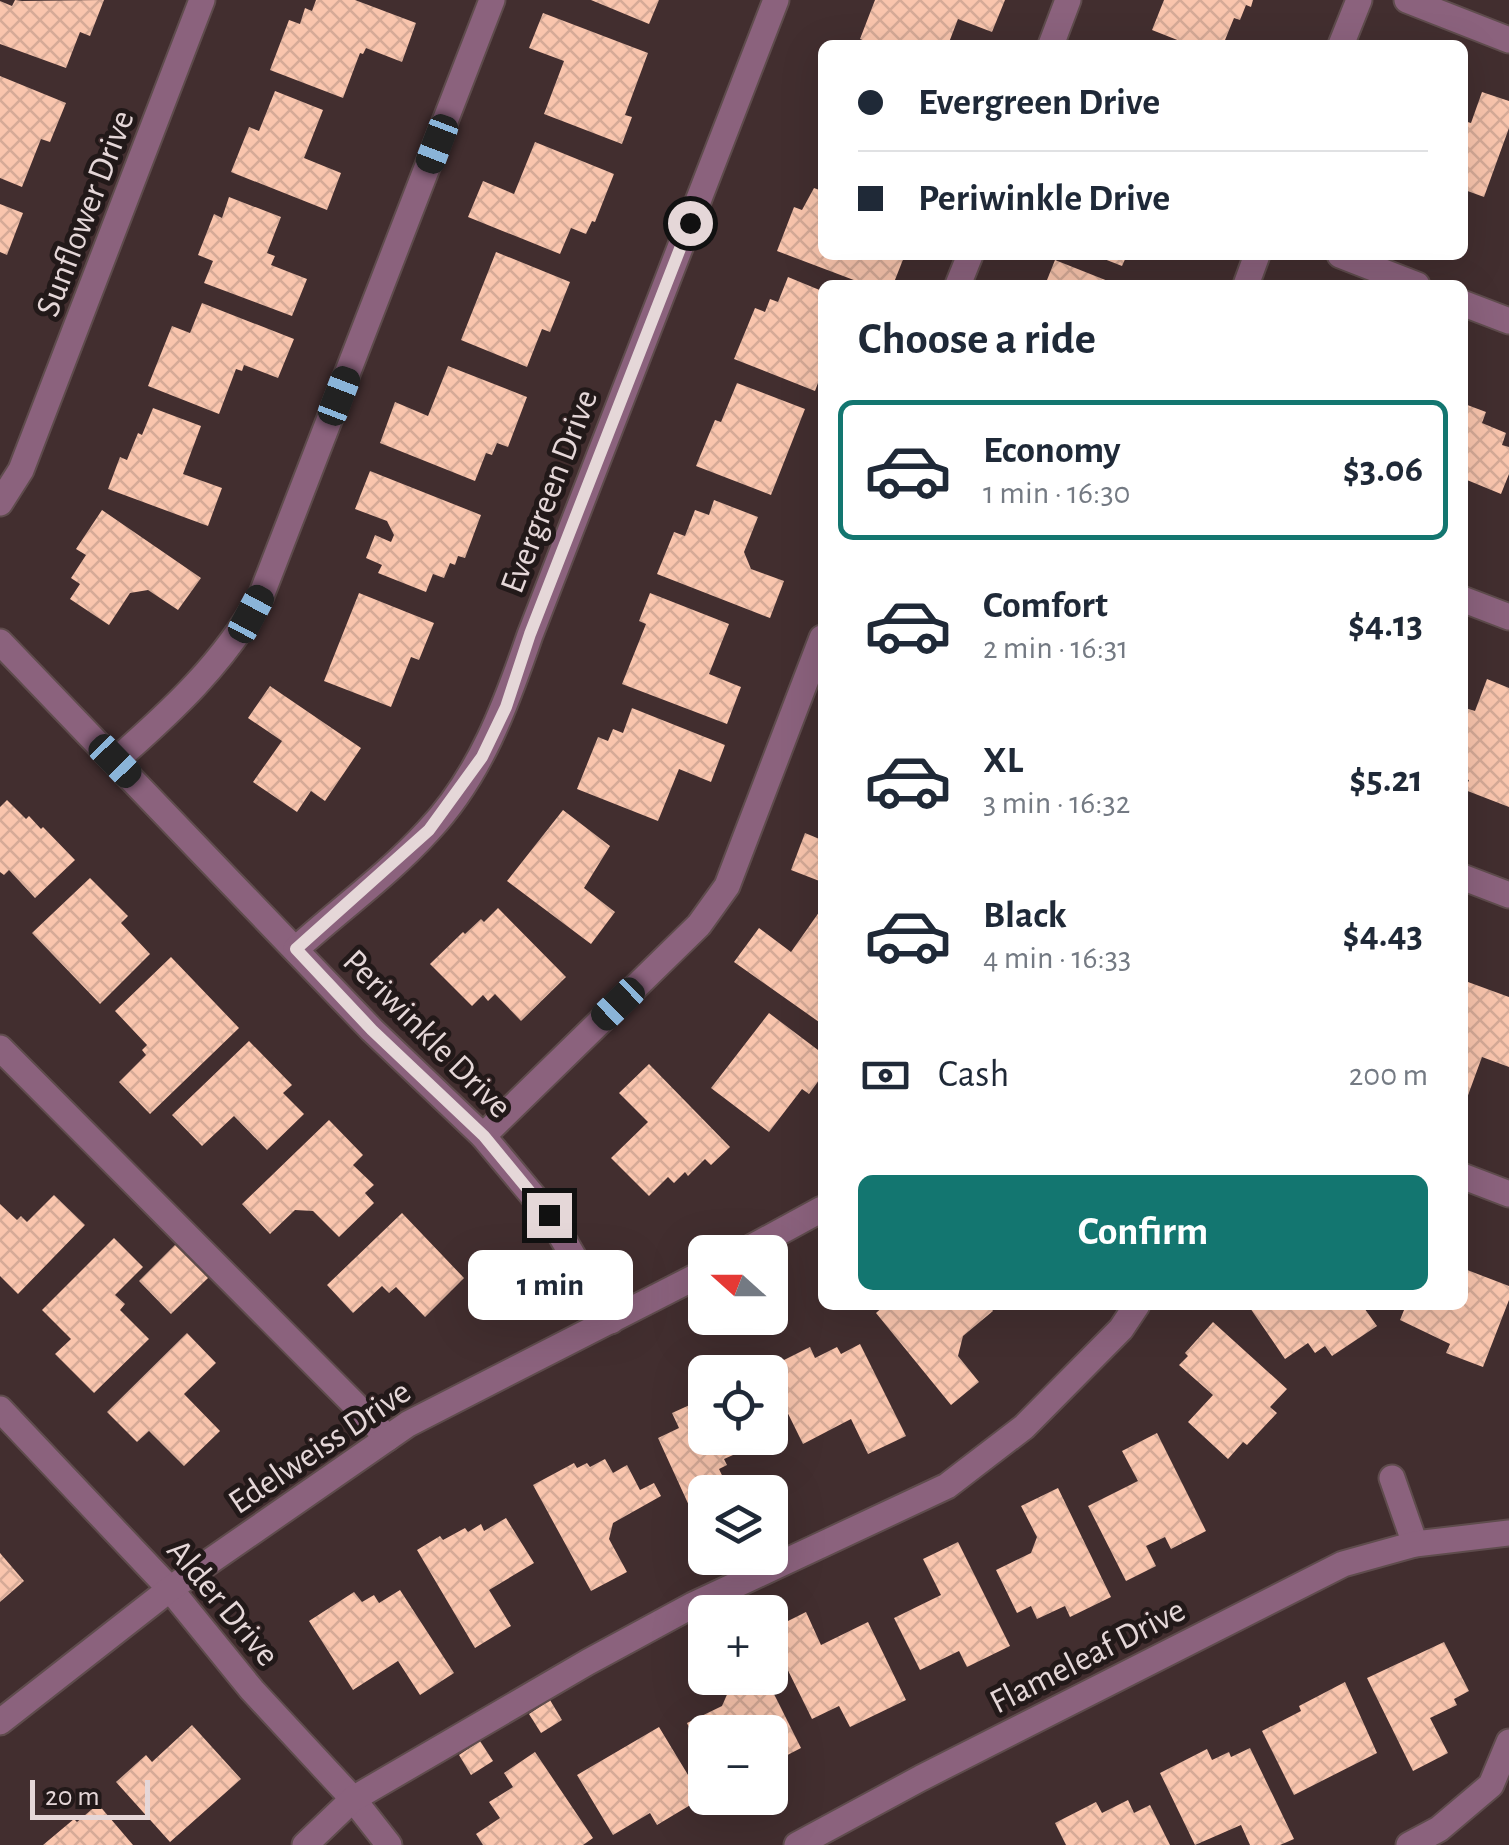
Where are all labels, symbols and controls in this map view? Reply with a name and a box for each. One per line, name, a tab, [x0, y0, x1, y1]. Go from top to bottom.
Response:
text: Evergreen Drive	[918, 84, 1160, 122]
street label: Sunflower Drive	[30, 106, 141, 321]
car	[412, 111, 462, 177]
text: Periwinkle Drive	[918, 180, 1170, 218]
route start	[668, 201, 713, 246]
text: Choose a ride	[858, 317, 1096, 362]
car	[314, 363, 364, 429]
street label: Evergreen Drive	[495, 385, 604, 598]
icon: car	[863, 425, 953, 515]
text: Economy	[983, 432, 1121, 470]
text: $3.06	[1343, 451, 1423, 489]
text: 1 min · 16:30	[983, 477, 1131, 509]
car	[224, 580, 278, 648]
icon: car	[863, 580, 953, 670]
text: Comfort	[983, 587, 1108, 625]
text: $4.13	[1348, 606, 1423, 644]
text: 2 min · 16:31	[983, 632, 1128, 664]
car	[83, 729, 147, 793]
icon: car	[863, 735, 953, 825]
text: XL	[983, 742, 1023, 780]
text: $5.21	[1349, 761, 1423, 799]
text: 3 min · 16:32	[983, 787, 1130, 819]
icon: car	[863, 890, 953, 980]
text: Black	[983, 897, 1067, 935]
text: $4.43	[1343, 916, 1423, 954]
text: 4 min · 16:33	[983, 942, 1131, 974]
street label: Periwinkle Drive	[336, 943, 518, 1125]
car	[586, 972, 650, 1036]
icon: cash	[858, 1048, 913, 1103]
text: Cash	[938, 1056, 1009, 1094]
text: 200 m	[1349, 1059, 1428, 1091]
button: Confirm	[858, 1175, 1428, 1290]
route end	[527, 1193, 572, 1238]
north arrow	[688, 1235, 788, 1335]
map controls	[688, 1235, 788, 1815]
callout: 1 min	[466, 1250, 632, 1320]
text: 1 min	[517, 1269, 584, 1301]
button: locate	[688, 1355, 788, 1455]
street label: Edelweiss Drive	[223, 1374, 417, 1521]
button: layers	[688, 1475, 788, 1575]
street label: Alder Drive	[160, 1533, 285, 1673]
street label: Flameleaf Drive	[985, 1592, 1191, 1720]
button: +	[688, 1595, 788, 1695]
button: −	[688, 1715, 788, 1815]
scale bar	[30, 1775, 150, 1820]
text: 20 m	[45, 1783, 100, 1811]

